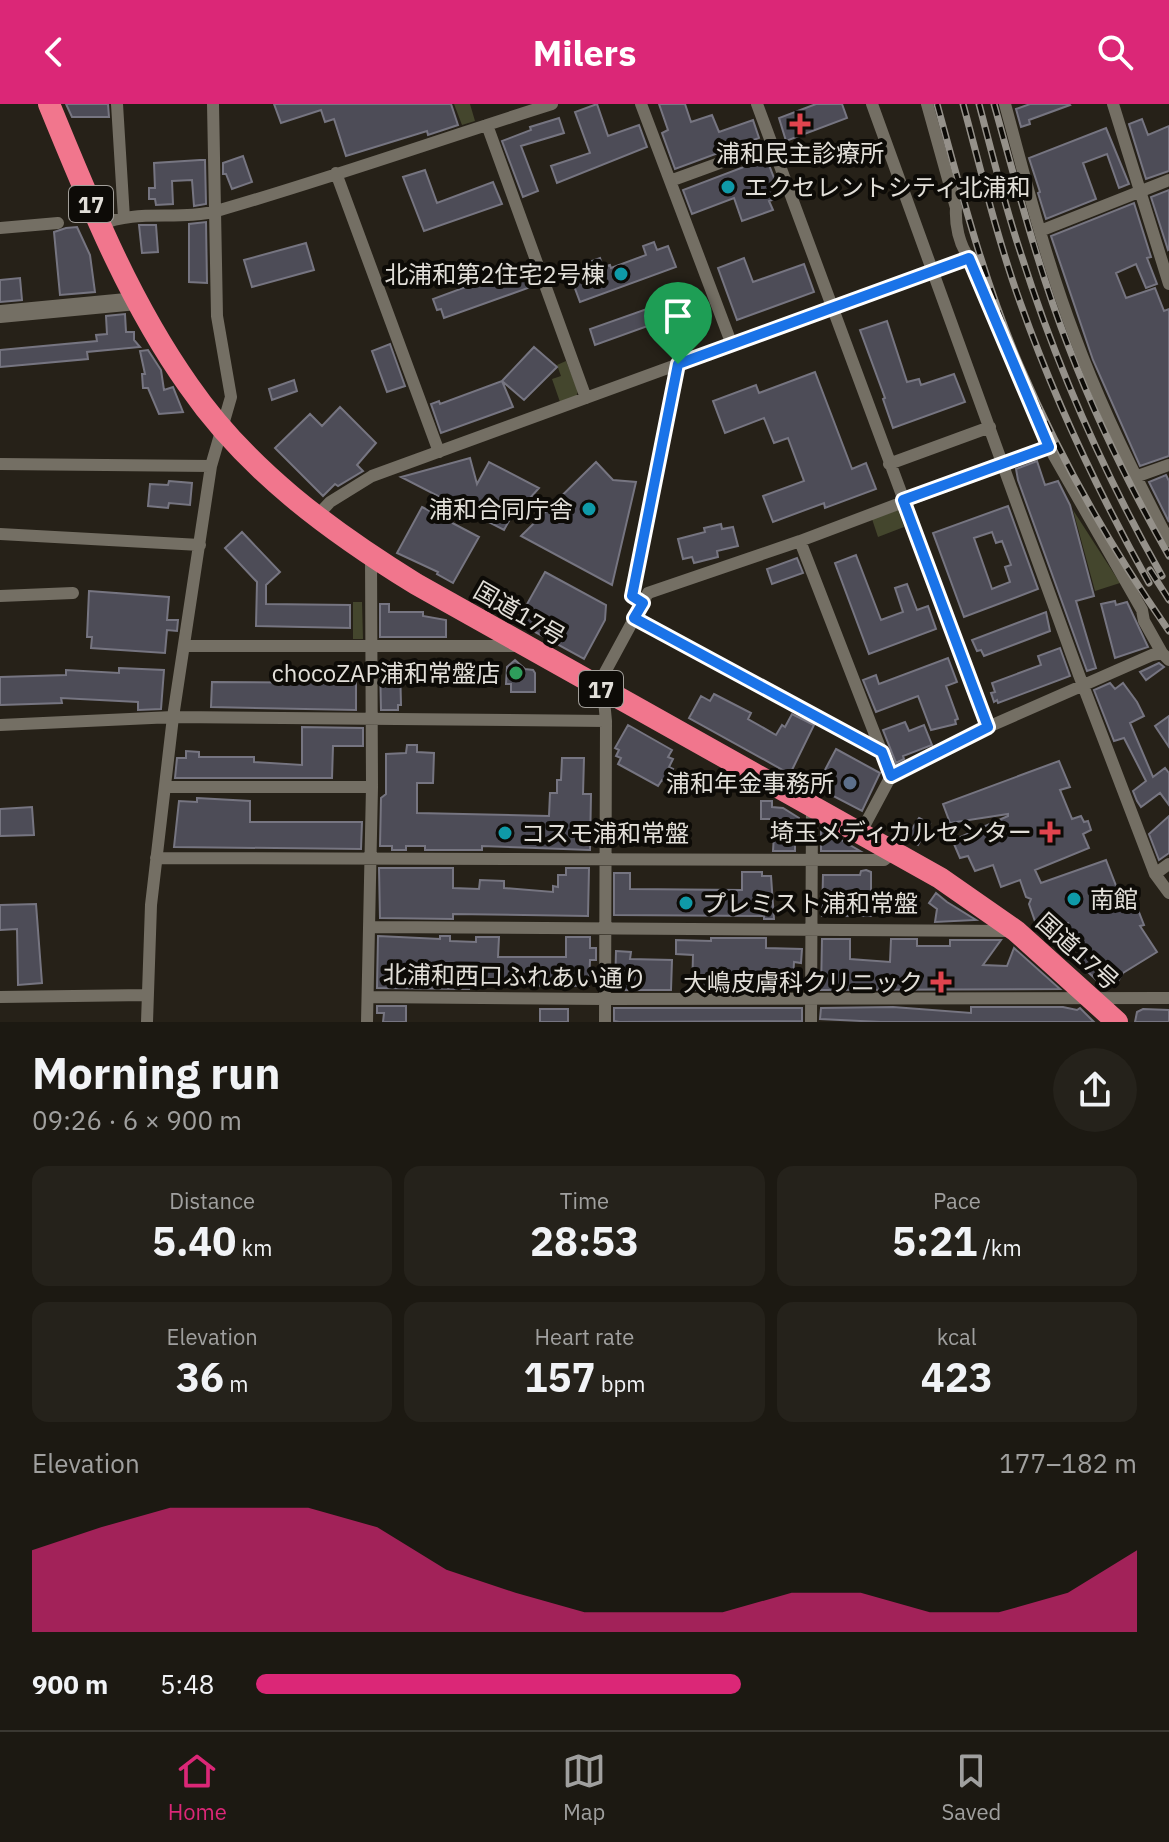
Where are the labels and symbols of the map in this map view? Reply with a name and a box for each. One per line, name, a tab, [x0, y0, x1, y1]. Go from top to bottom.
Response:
marker: 浦和民主診療所	[789, 113, 811, 135]
place label: 浦和民主診療所	[716, 137, 884, 169]
place label: エクセレントシティ北浦和	[744, 171, 1031, 203]
marker: エクセレントシティ北浦和	[719, 178, 737, 196]
road number: 17	[69, 186, 113, 222]
place label: 北浦和第2住宅2号棟	[384, 258, 605, 290]
marker: 北浦和第2住宅2号棟	[612, 265, 630, 283]
pin	[644, 282, 712, 364]
place label: 浦和合同庁舎	[429, 493, 573, 525]
marker: 浦和合同庁舎	[580, 500, 598, 518]
street label: 国道17号	[468, 574, 572, 652]
place label: chocoZAP浦和常盤店	[272, 657, 500, 689]
marker: chocoZAP浦和常盤店	[507, 664, 525, 682]
road number: 17	[579, 671, 623, 707]
place label: 浦和年金事務所	[666, 767, 834, 799]
marker: 浦和年金事務所	[841, 774, 859, 792]
place label: 埼玉メディカルセンター	[770, 816, 1032, 848]
place label: コスモ浦和常盤	[521, 817, 689, 849]
marker: 埼玉メディカルセンター	[1039, 821, 1061, 843]
marker: コスモ浦和常盤	[496, 824, 514, 842]
place label: 南館	[1090, 883, 1138, 915]
place label: プレミスト浦和常盤	[702, 887, 918, 919]
marker: 南館	[1065, 890, 1083, 908]
marker: プレミスト浦和常盤	[677, 894, 695, 912]
street label: 国道17号	[1030, 905, 1126, 997]
street label: 北浦和西口ふれあい通り	[383, 958, 647, 994]
place label: 大嶋皮膚科クリニック	[683, 966, 923, 998]
marker: 大嶋皮膚科クリニック	[930, 971, 952, 993]

